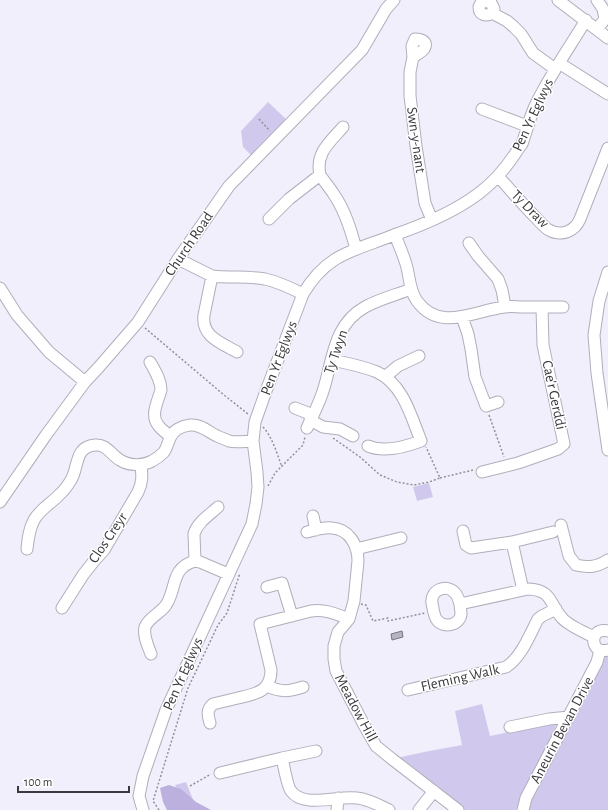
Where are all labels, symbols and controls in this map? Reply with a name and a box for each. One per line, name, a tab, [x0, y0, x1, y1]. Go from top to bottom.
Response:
street label: Pen Yr Eglwys	[510, 76, 556, 154]
street label: Swn-y-nant	[404, 106, 428, 174]
street label: Ty Draw	[508, 187, 552, 231]
street label: Church Road	[162, 209, 216, 279]
street label: Pen Yr Eglwys	[258, 319, 300, 397]
street label: Ty Twyn	[321, 328, 351, 376]
street label: Cae'r Gerddi	[539, 359, 569, 431]
street label: Clos Creyr	[86, 510, 130, 566]
street label: Pen Yr Eglwys	[160, 635, 206, 713]
street label: Fleming Walk	[419, 662, 501, 694]
street label: Meadow Hill	[332, 672, 380, 744]
street label: Aneurin Bevan Drive	[528, 674, 596, 786]
scale bar	[18, 768, 129, 794]
text: 100 m	[24, 776, 52, 788]

